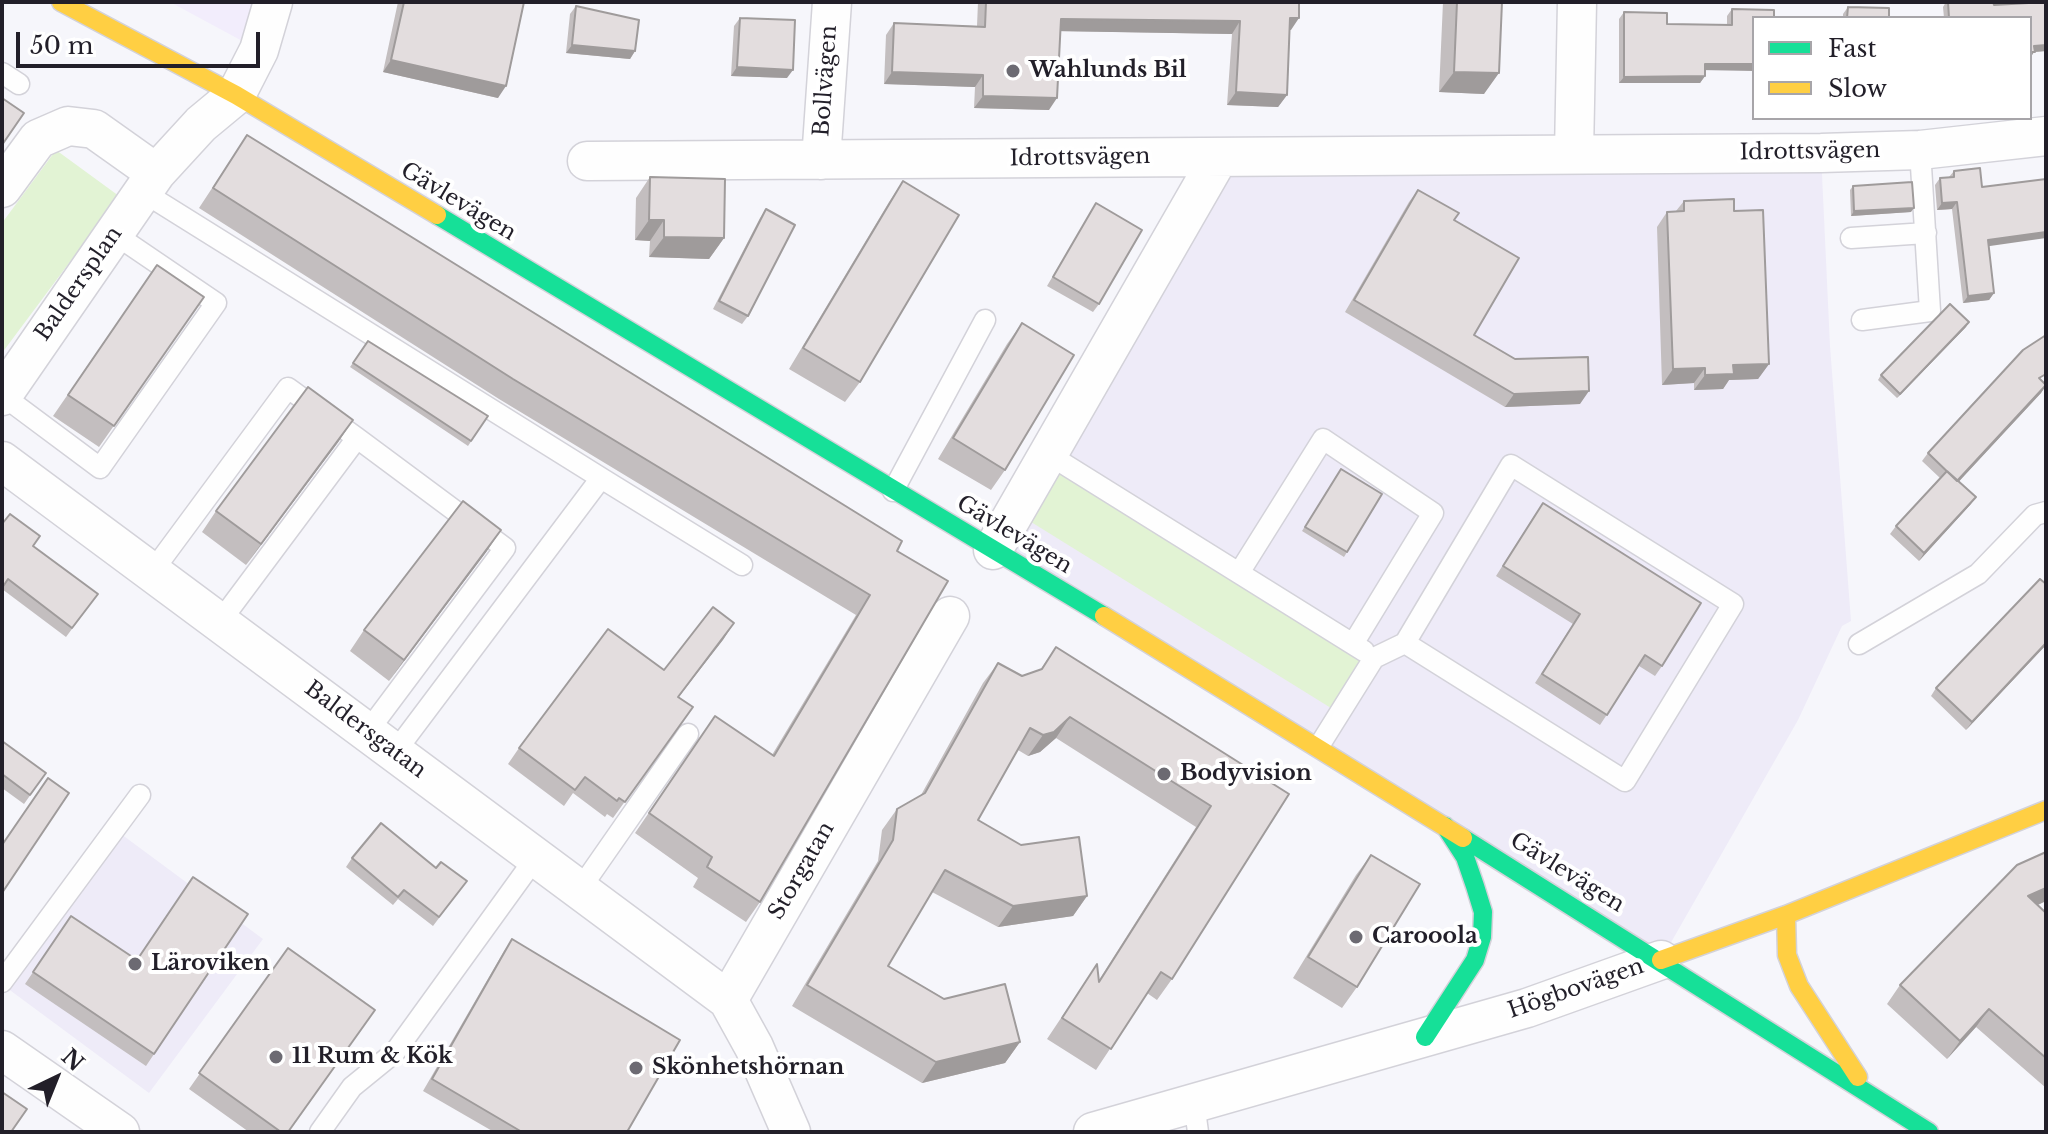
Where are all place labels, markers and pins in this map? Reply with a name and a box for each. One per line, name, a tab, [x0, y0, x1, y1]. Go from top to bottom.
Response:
place label: Wahlunds Bil	[1029, 58, 1186, 84]
marker: Wahlunds Bil	[1004, 62, 1022, 80]
place label: Bodyvision	[1180, 761, 1312, 787]
marker: Bodyvision	[1155, 765, 1173, 783]
place label: Carooola	[1372, 924, 1478, 950]
marker: Carooola	[1347, 928, 1365, 946]
place label: Läroviken	[151, 951, 270, 977]
marker: Läroviken	[126, 955, 144, 973]
place label: 11 Rum & Kök	[292, 1044, 453, 1070]
marker: 11 Rum & Kök	[267, 1048, 285, 1066]
place label: Skönhetshörnan	[652, 1055, 844, 1081]
marker: Skönhetshörnan	[627, 1059, 645, 1077]

